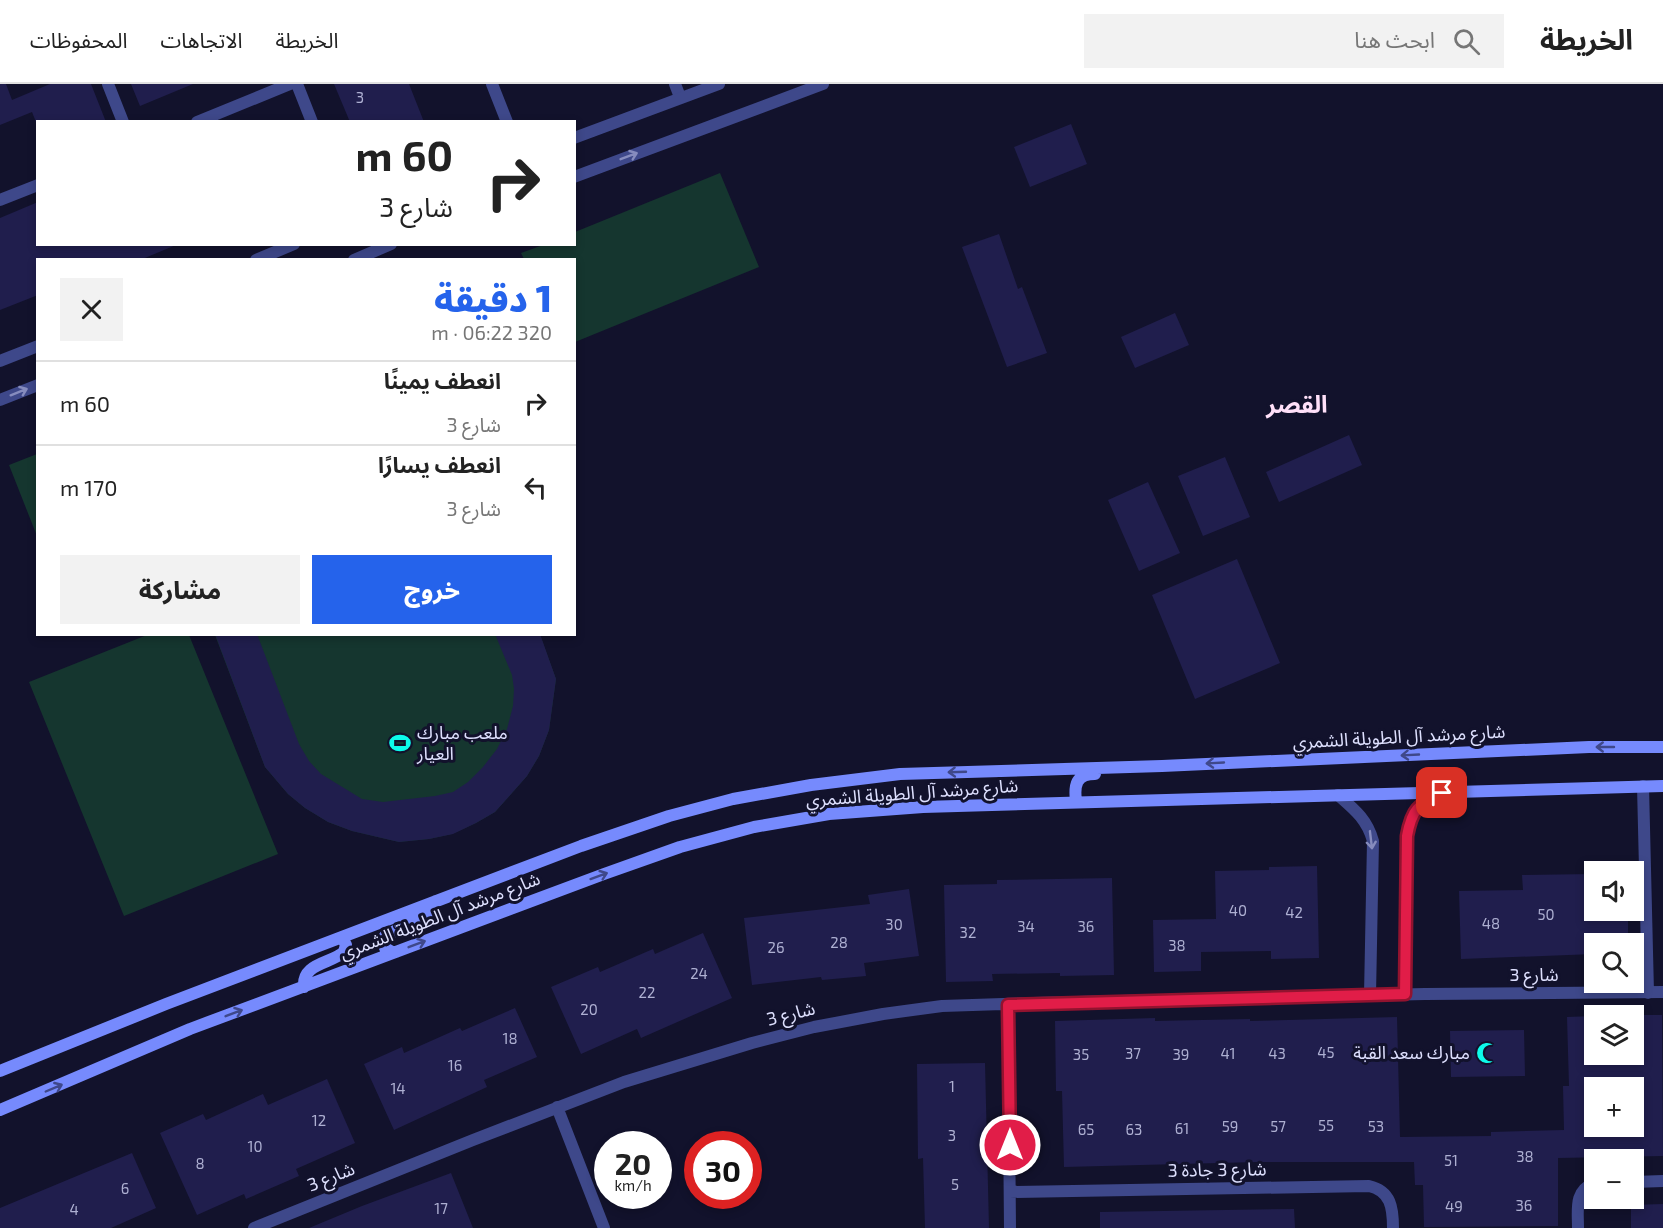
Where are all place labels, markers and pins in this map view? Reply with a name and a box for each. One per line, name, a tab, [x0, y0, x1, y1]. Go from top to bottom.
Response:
place label: ملعب مبارك العيار	[416, 721, 508, 765]
sports icon: ملعب مبارك العيار	[388, 731, 412, 755]
pin	[1416, 767, 1467, 818]
place label: مبارك سعد القبة	[1353, 1041, 1470, 1064]
mosque icon: مبارك سعد القبة	[1475, 1041, 1499, 1065]

